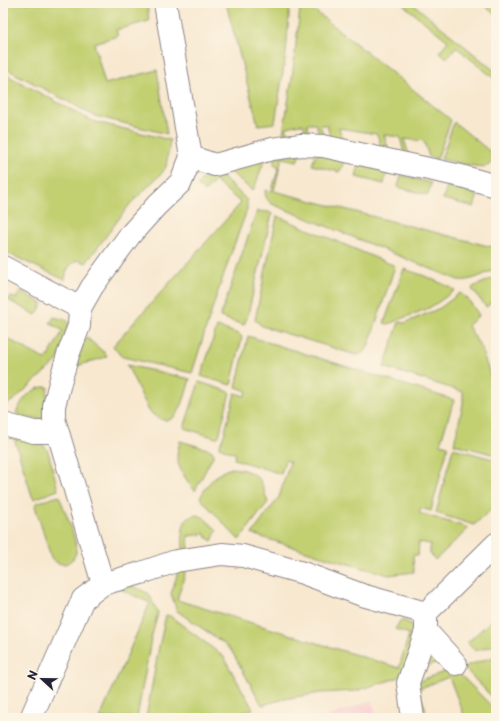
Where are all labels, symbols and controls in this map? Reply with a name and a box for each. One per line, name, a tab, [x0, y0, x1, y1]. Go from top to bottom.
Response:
north arrow	[22, 659, 62, 699]
text: N	[23, 668, 42, 682]

